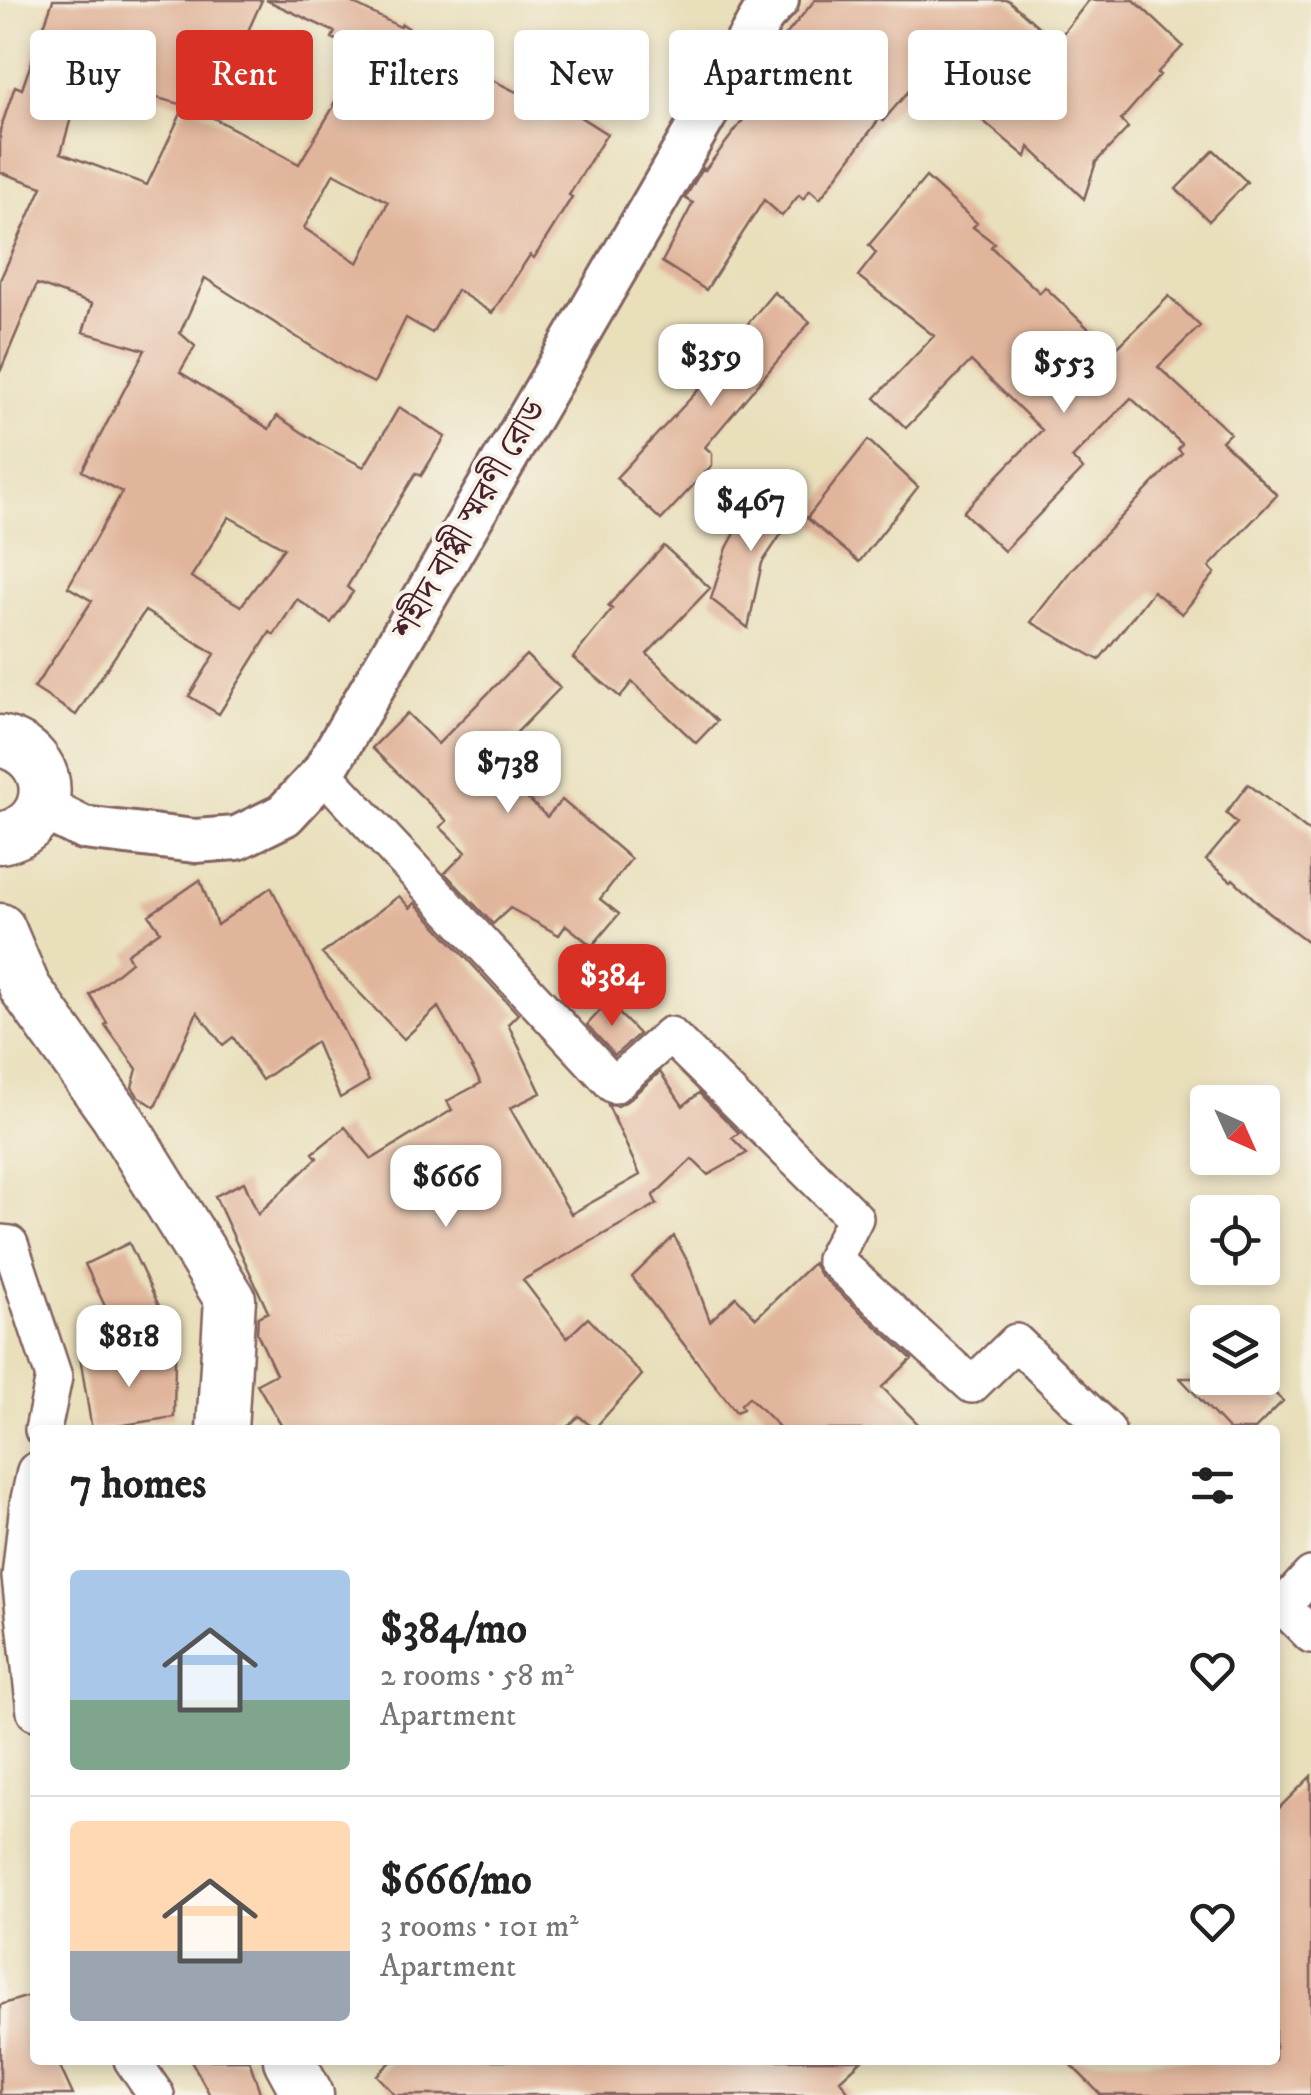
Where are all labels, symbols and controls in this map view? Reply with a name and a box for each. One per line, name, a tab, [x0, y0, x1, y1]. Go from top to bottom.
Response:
chip: Buy	[30, 30, 156, 120]
chip: Rent	[176, 30, 313, 120]
chip: Filters	[333, 30, 494, 120]
chip: New	[514, 30, 649, 120]
chip: Apartment	[669, 30, 888, 120]
chip: House	[908, 30, 1067, 120]
pin: $359	[652, 324, 770, 409]
pin: $553	[1005, 331, 1123, 416]
text: $359	[680, 336, 742, 376]
text: $553	[1033, 343, 1095, 383]
street label: শহীদ বাপ্পী স্মরণী রোড	[382, 391, 557, 650]
pin: $467	[692, 469, 810, 554]
text: $467	[716, 481, 786, 521]
pin: $738	[449, 731, 567, 816]
text: $738	[477, 743, 539, 783]
pin: $384	[553, 944, 671, 1029]
text: $384	[580, 956, 644, 996]
north arrow	[1190, 1085, 1280, 1175]
map controls	[1190, 1085, 1280, 1395]
pin: $666	[387, 1145, 505, 1230]
text: $666	[412, 1157, 480, 1197]
button: locate	[1190, 1195, 1280, 1285]
pin: $818	[70, 1305, 188, 1390]
button: layers	[1190, 1305, 1280, 1395]
text: $818	[98, 1317, 160, 1357]
icon: filters	[1185, 1458, 1240, 1513]
text: 7 homes	[70, 1459, 206, 1511]
text: $384/mo	[380, 1604, 527, 1656]
icon: home	[150, 1610, 270, 1730]
icon: heart	[1185, 1643, 1240, 1698]
text: 2 rooms · 58 m²	[380, 1656, 574, 1696]
text: Apartment	[380, 1696, 516, 1736]
text: $666/mo	[380, 1855, 532, 1907]
icon: home	[150, 1861, 270, 1981]
icon: heart	[1185, 1894, 1240, 1949]
text: 3 rooms · 101 m²	[380, 1907, 579, 1947]
text: Apartment	[380, 1947, 516, 1987]

